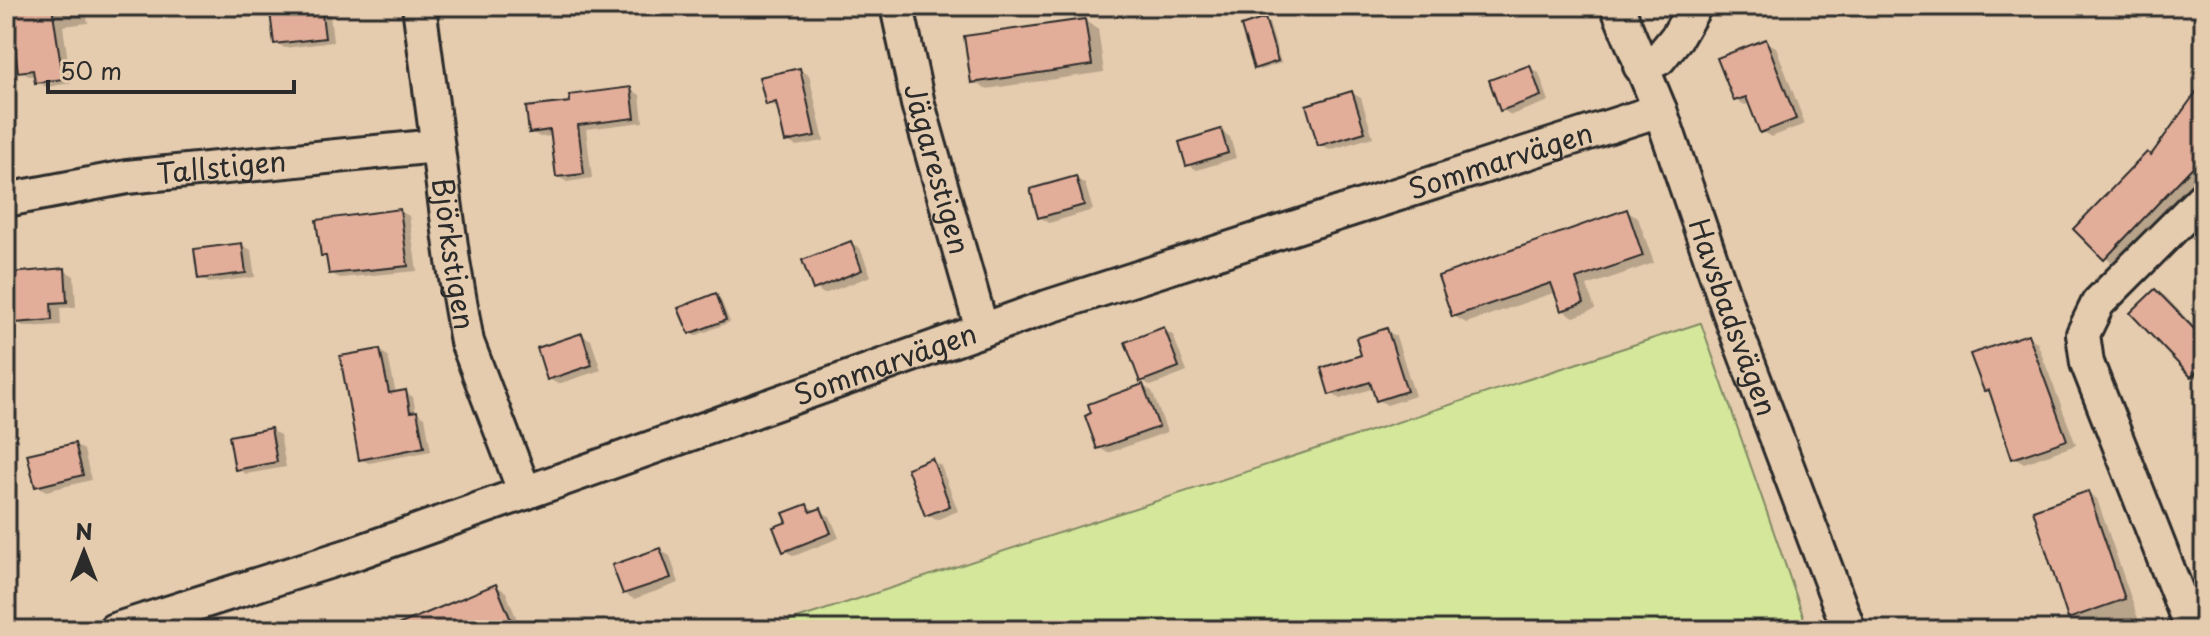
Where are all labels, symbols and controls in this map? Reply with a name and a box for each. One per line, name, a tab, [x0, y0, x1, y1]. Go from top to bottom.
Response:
scale bar	[48, 44, 294, 94]
text: 50 m	[60, 52, 122, 88]
street label: Jägarestigen	[894, 80, 982, 259]
street label: Sommarvägen	[1403, 110, 1598, 209]
street label: Tallstigen	[154, 138, 288, 194]
street label: Björkstigen	[422, 175, 487, 333]
street label: Havsbadsvägen	[1678, 212, 1789, 422]
street label: Sommarvägen	[788, 311, 982, 415]
north arrow	[44, 512, 124, 592]
text: N	[75, 514, 93, 547]

